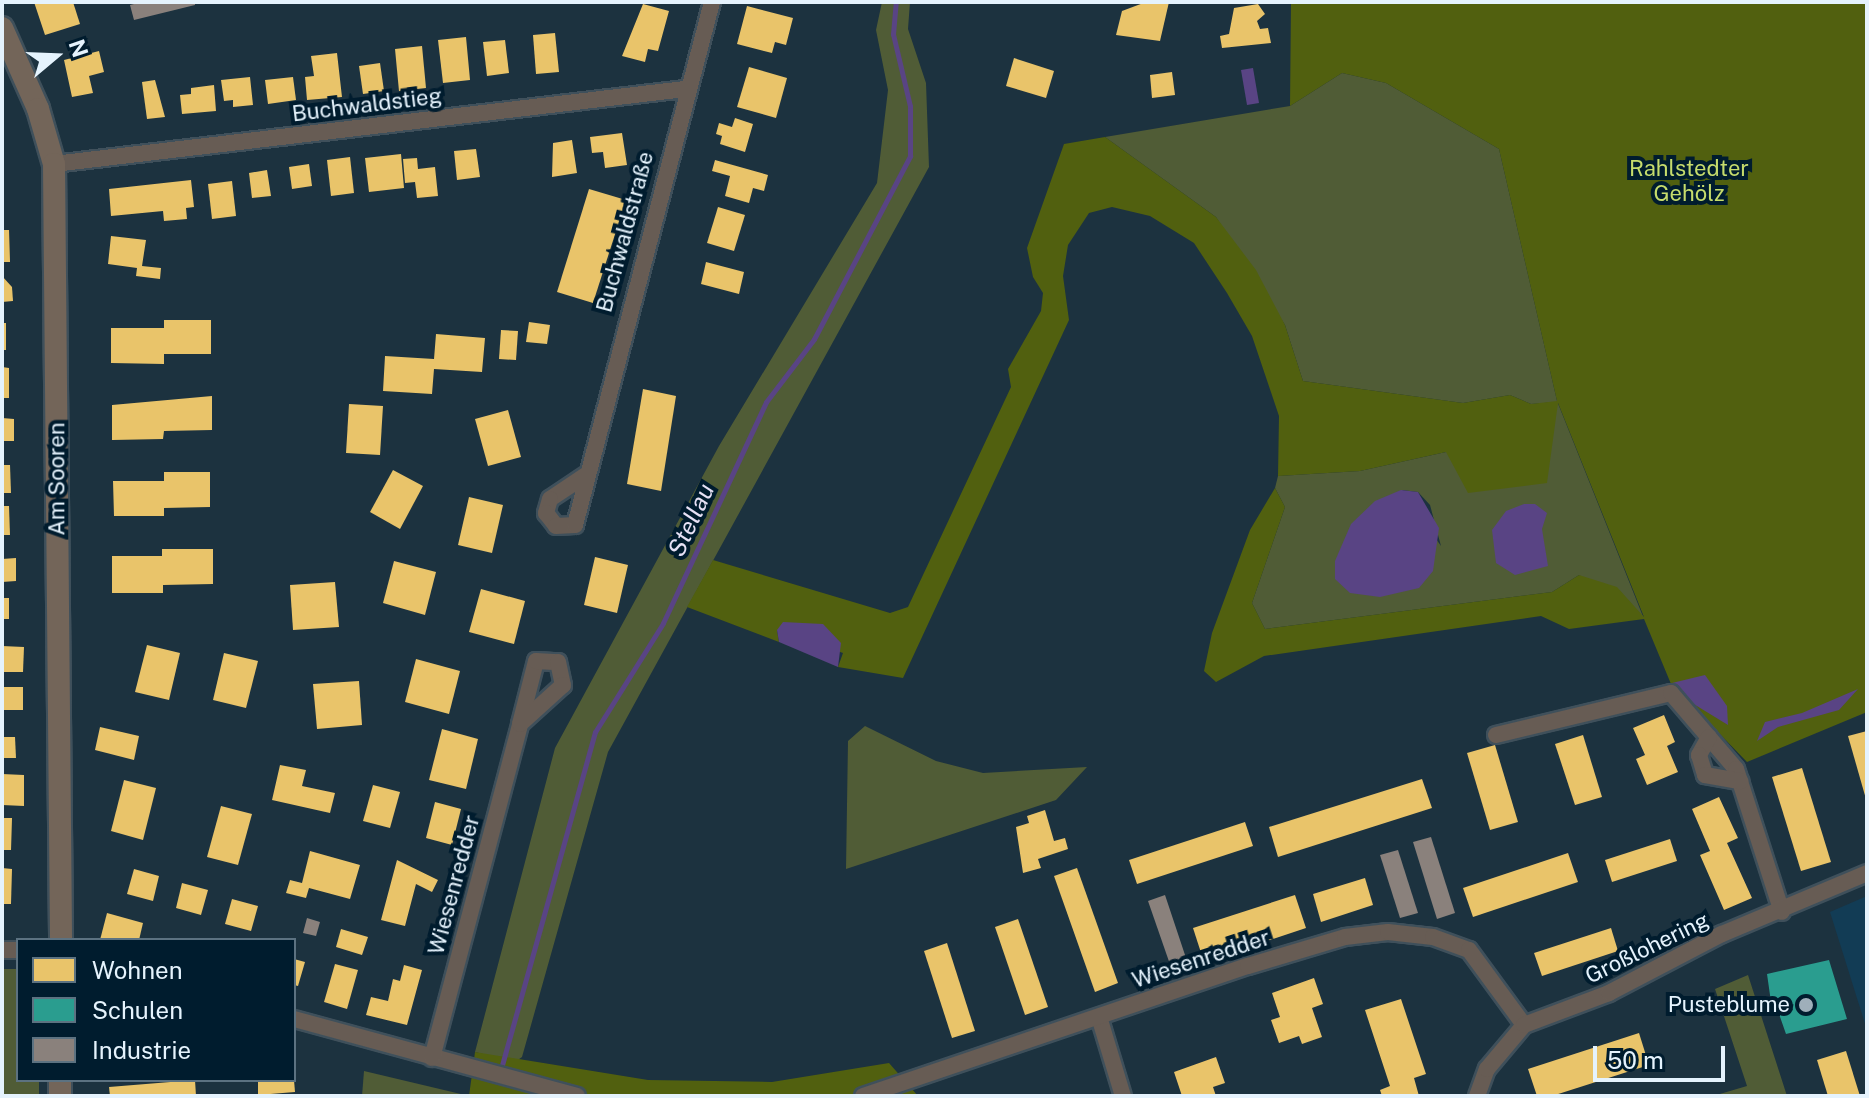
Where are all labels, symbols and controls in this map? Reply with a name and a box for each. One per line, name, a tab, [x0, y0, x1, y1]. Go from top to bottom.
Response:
north arrow	[16, 16, 96, 96]
text: N	[64, 36, 94, 61]
street label: Buchwaldstieg	[290, 83, 444, 127]
street label: Buchwaldstraße	[591, 149, 659, 315]
park label: Rahlstedter Gehölz	[1629, 155, 1749, 206]
street label: Am Sooren	[44, 422, 70, 536]
water label: Stellau	[662, 479, 720, 561]
street label: Wiesenredder	[423, 812, 485, 958]
street label: Großlohering	[1581, 907, 1713, 989]
street label: Wiesenredder	[1129, 924, 1273, 994]
legend	[16, 938, 296, 1082]
text: Wohnen	[92, 956, 183, 984]
place label: Pusteblume	[1668, 992, 1790, 1018]
text: Schulen	[92, 996, 183, 1024]
marker: Pusteblume	[1797, 996, 1815, 1014]
scale bar	[1597, 1030, 1729, 1080]
text: Industrie	[92, 1036, 191, 1064]
text: 50 m	[1607, 1046, 1664, 1074]

